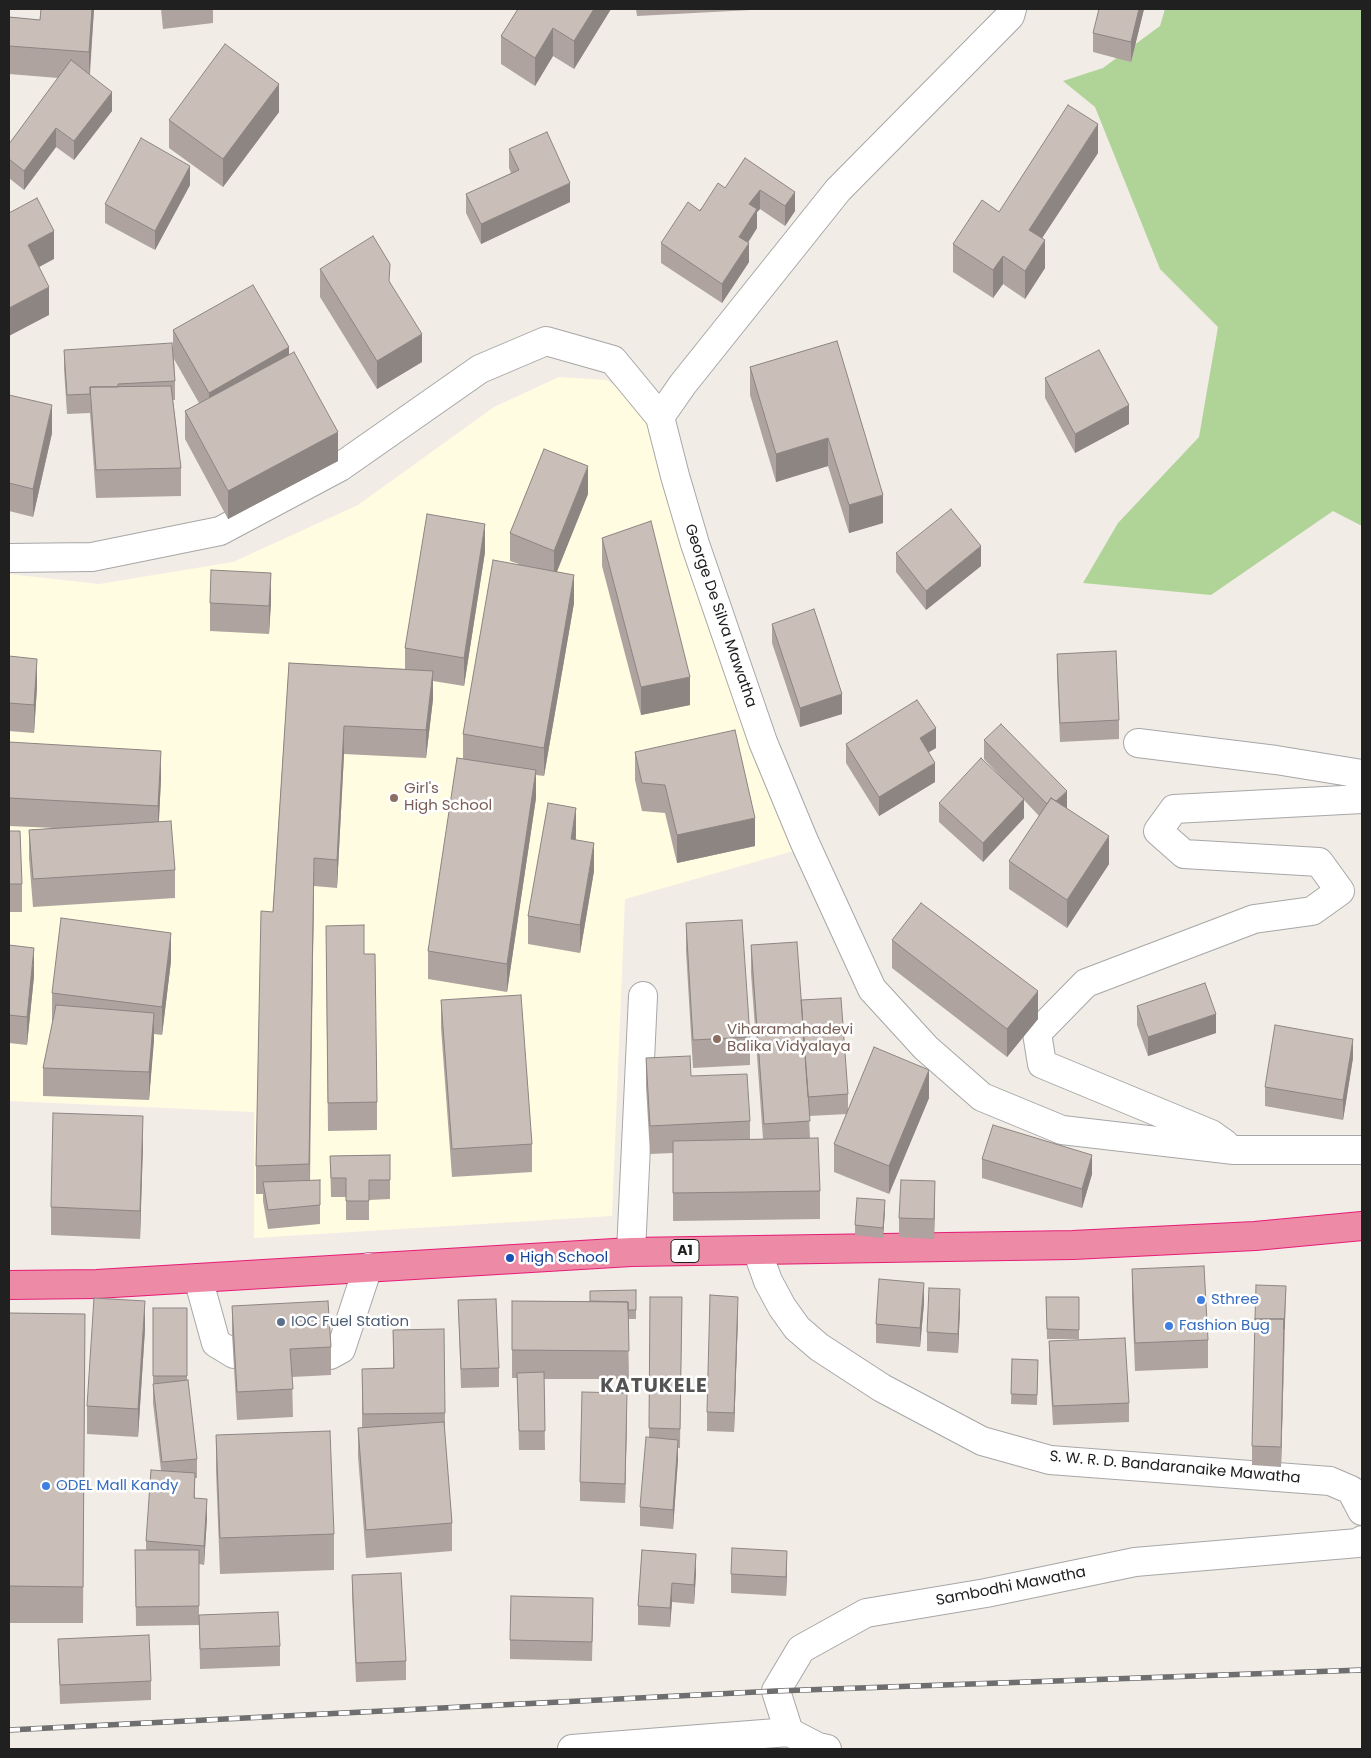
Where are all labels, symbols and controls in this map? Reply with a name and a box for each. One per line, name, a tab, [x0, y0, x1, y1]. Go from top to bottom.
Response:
street label: George De Silva Mawatha	[680, 522, 760, 710]
place label: Girl's High School	[404, 780, 492, 815]
marker: Girl's High School	[388, 792, 400, 804]
place label: Viharamahadevi Balika Vidyalaya	[727, 1021, 853, 1056]
marker: Viharamahadevi Balika Vidyalaya	[711, 1033, 723, 1045]
road number: A1	[671, 1240, 699, 1262]
place label: High School	[520, 1249, 608, 1267]
marker: High School	[504, 1252, 516, 1264]
place label: Sthree	[1211, 1291, 1259, 1309]
marker: Sthree	[1195, 1294, 1207, 1306]
place label: IOC Fuel Station	[291, 1313, 409, 1331]
marker: IOC Fuel Station	[275, 1316, 287, 1328]
place label: Fashion Bug	[1179, 1317, 1270, 1335]
marker: Fashion Bug	[1163, 1320, 1175, 1332]
district label: KATUKELE	[599, 1375, 709, 1399]
street label: S. W. R. D. Bandaranaike Mawatha	[1049, 1448, 1301, 1488]
place label: ODEL Mall Kandy	[56, 1477, 178, 1495]
marker: ODEL Mall Kandy	[40, 1480, 52, 1492]
street label: Sambodhi Mawatha	[935, 1564, 1087, 1610]

